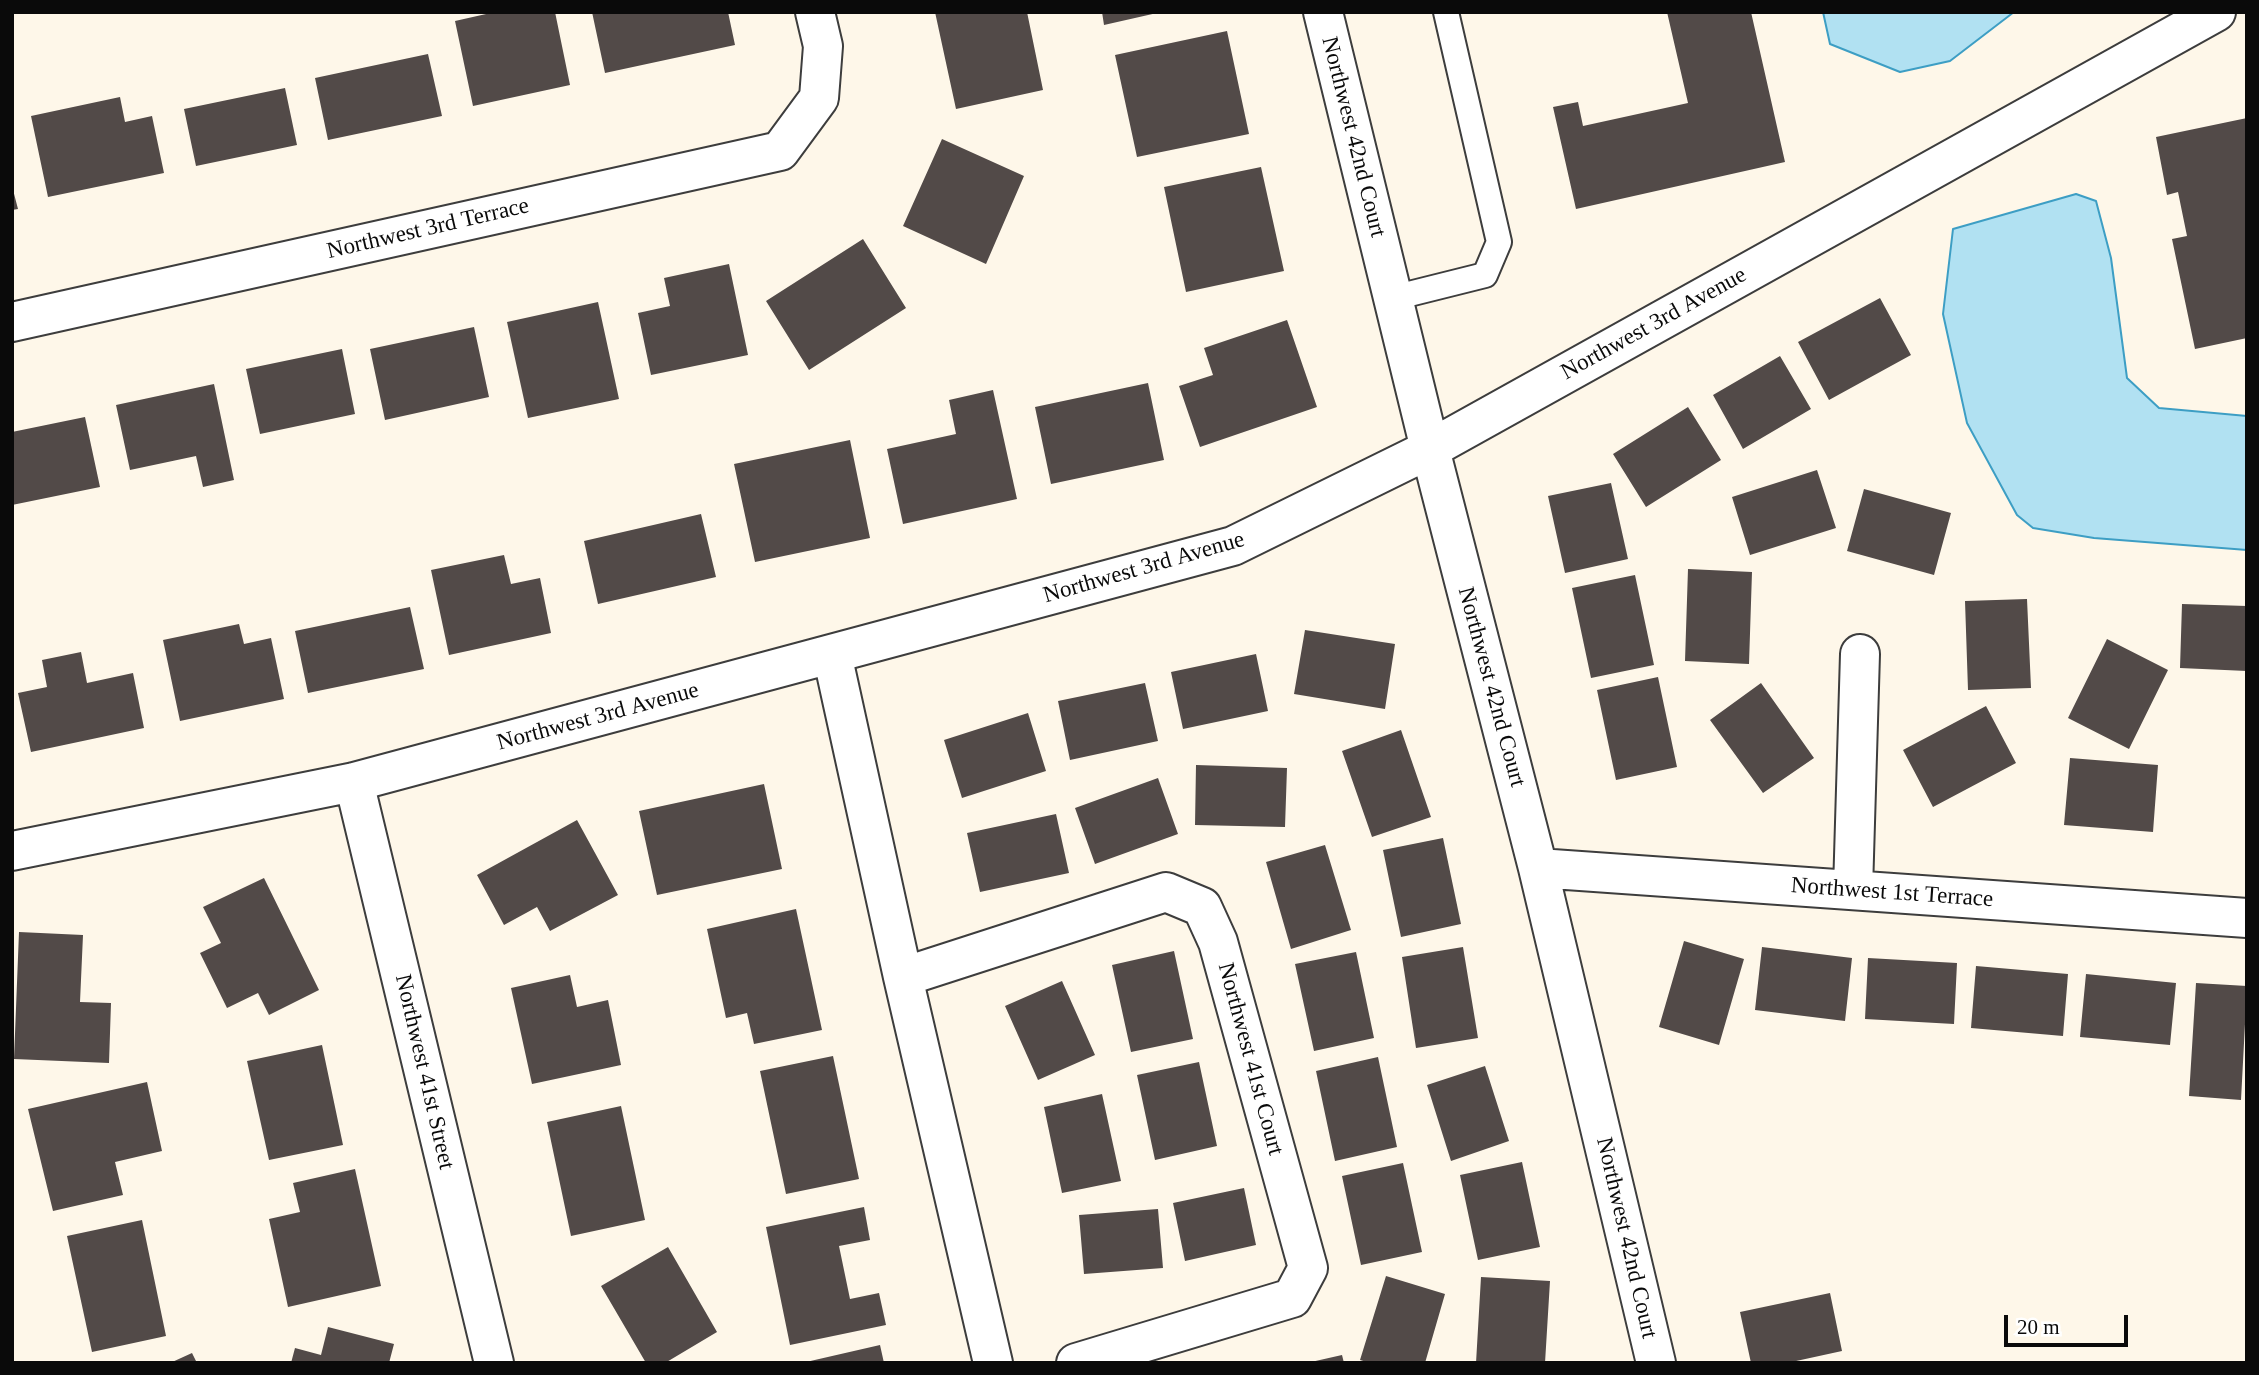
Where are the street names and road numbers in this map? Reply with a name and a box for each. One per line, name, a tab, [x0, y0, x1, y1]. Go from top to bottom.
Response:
street label: Northwest 42nd Court	[1315, 34, 1391, 240]
street label: Northwest 3rd Terrace	[324, 192, 532, 266]
street label: Northwest 3rd Avenue	[1556, 262, 1752, 386]
street label: Northwest 3rd Avenue	[1040, 526, 1248, 610]
street label: Northwest 42nd Court	[1451, 584, 1531, 790]
street label: Northwest 3rd Avenue	[494, 677, 702, 757]
street label: Northwest 1st Terrace	[1790, 872, 1994, 914]
street label: Northwest 41st Court	[1211, 960, 1289, 1158]
street label: Northwest 41st Street	[388, 972, 460, 1172]
street label: Northwest 42nd Court	[1589, 1135, 1663, 1341]

